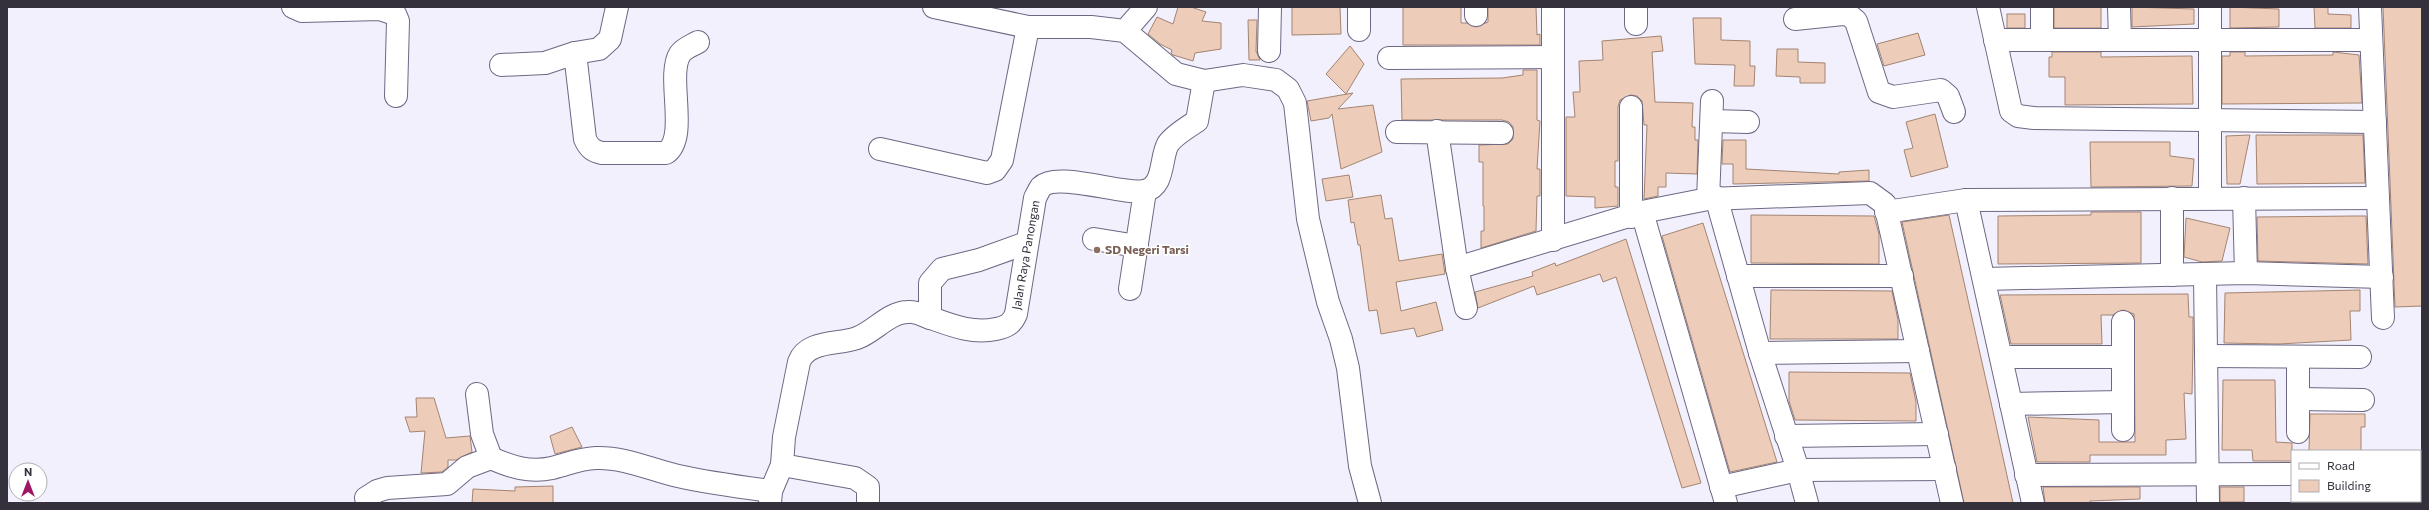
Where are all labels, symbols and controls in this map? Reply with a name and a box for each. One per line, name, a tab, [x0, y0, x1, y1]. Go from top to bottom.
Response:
street label: Jalan Raya Panongan	[1008, 199, 1043, 311]
place label: SD Negeri Tarsi	[1105, 242, 1189, 256]
marker: SD Negeri Tarsi	[1092, 245, 1102, 255]
legend	[2291, 450, 2421, 502]
text: Road	[2327, 458, 2355, 472]
north arrow	[8, 462, 48, 502]
text: N	[24, 465, 32, 478]
text: Building	[2327, 478, 2371, 492]

